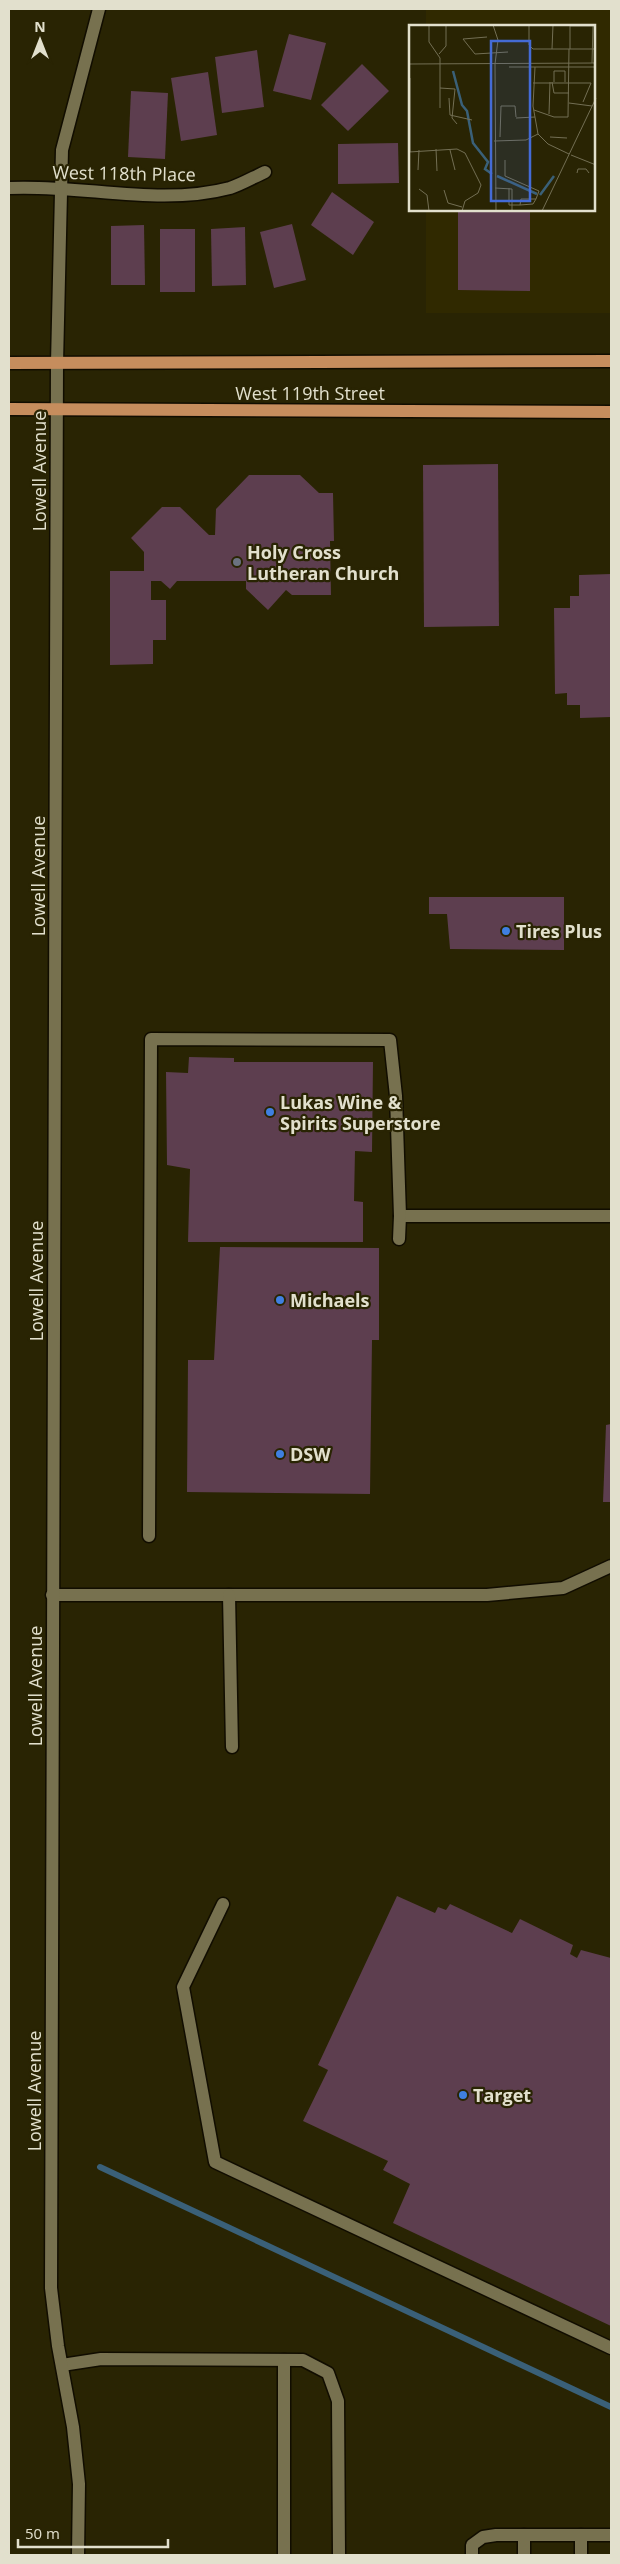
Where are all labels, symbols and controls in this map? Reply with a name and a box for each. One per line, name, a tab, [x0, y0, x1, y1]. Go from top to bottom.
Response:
north arrow	[15, 15, 65, 65]
text: N	[34, 17, 46, 36]
inset map	[409, 25, 595, 211]
street label: West 118th Place	[52, 160, 196, 186]
street label: West 119th Street	[235, 381, 385, 405]
street label: Lowell Avenue	[27, 411, 51, 531]
place label: Holy Cross Lutheran Church	[247, 540, 399, 585]
marker: Holy Cross Lutheran Church	[231, 556, 243, 568]
street label: Lowell Avenue	[26, 816, 50, 936]
place label: Tires Plus	[516, 919, 602, 943]
marker: Tires Plus	[500, 925, 512, 937]
place label: Lukas Wine & Spirits Superstore	[280, 1090, 441, 1135]
marker: Lukas Wine & Spirits Superstore	[264, 1106, 276, 1118]
street label: Lowell Avenue	[24, 1221, 48, 1341]
place label: Michaels	[290, 1288, 370, 1312]
marker: Michaels	[274, 1294, 286, 1306]
place label: DSW	[290, 1442, 331, 1466]
marker: DSW	[274, 1448, 286, 1460]
street label: Lowell Avenue	[23, 1626, 47, 1746]
street label: Lowell Avenue	[22, 2031, 46, 2151]
place label: Target	[473, 2083, 531, 2107]
marker: Target	[457, 2089, 469, 2101]
scale bar	[18, 2516, 168, 2548]
text: 50 m	[25, 2523, 60, 2543]

